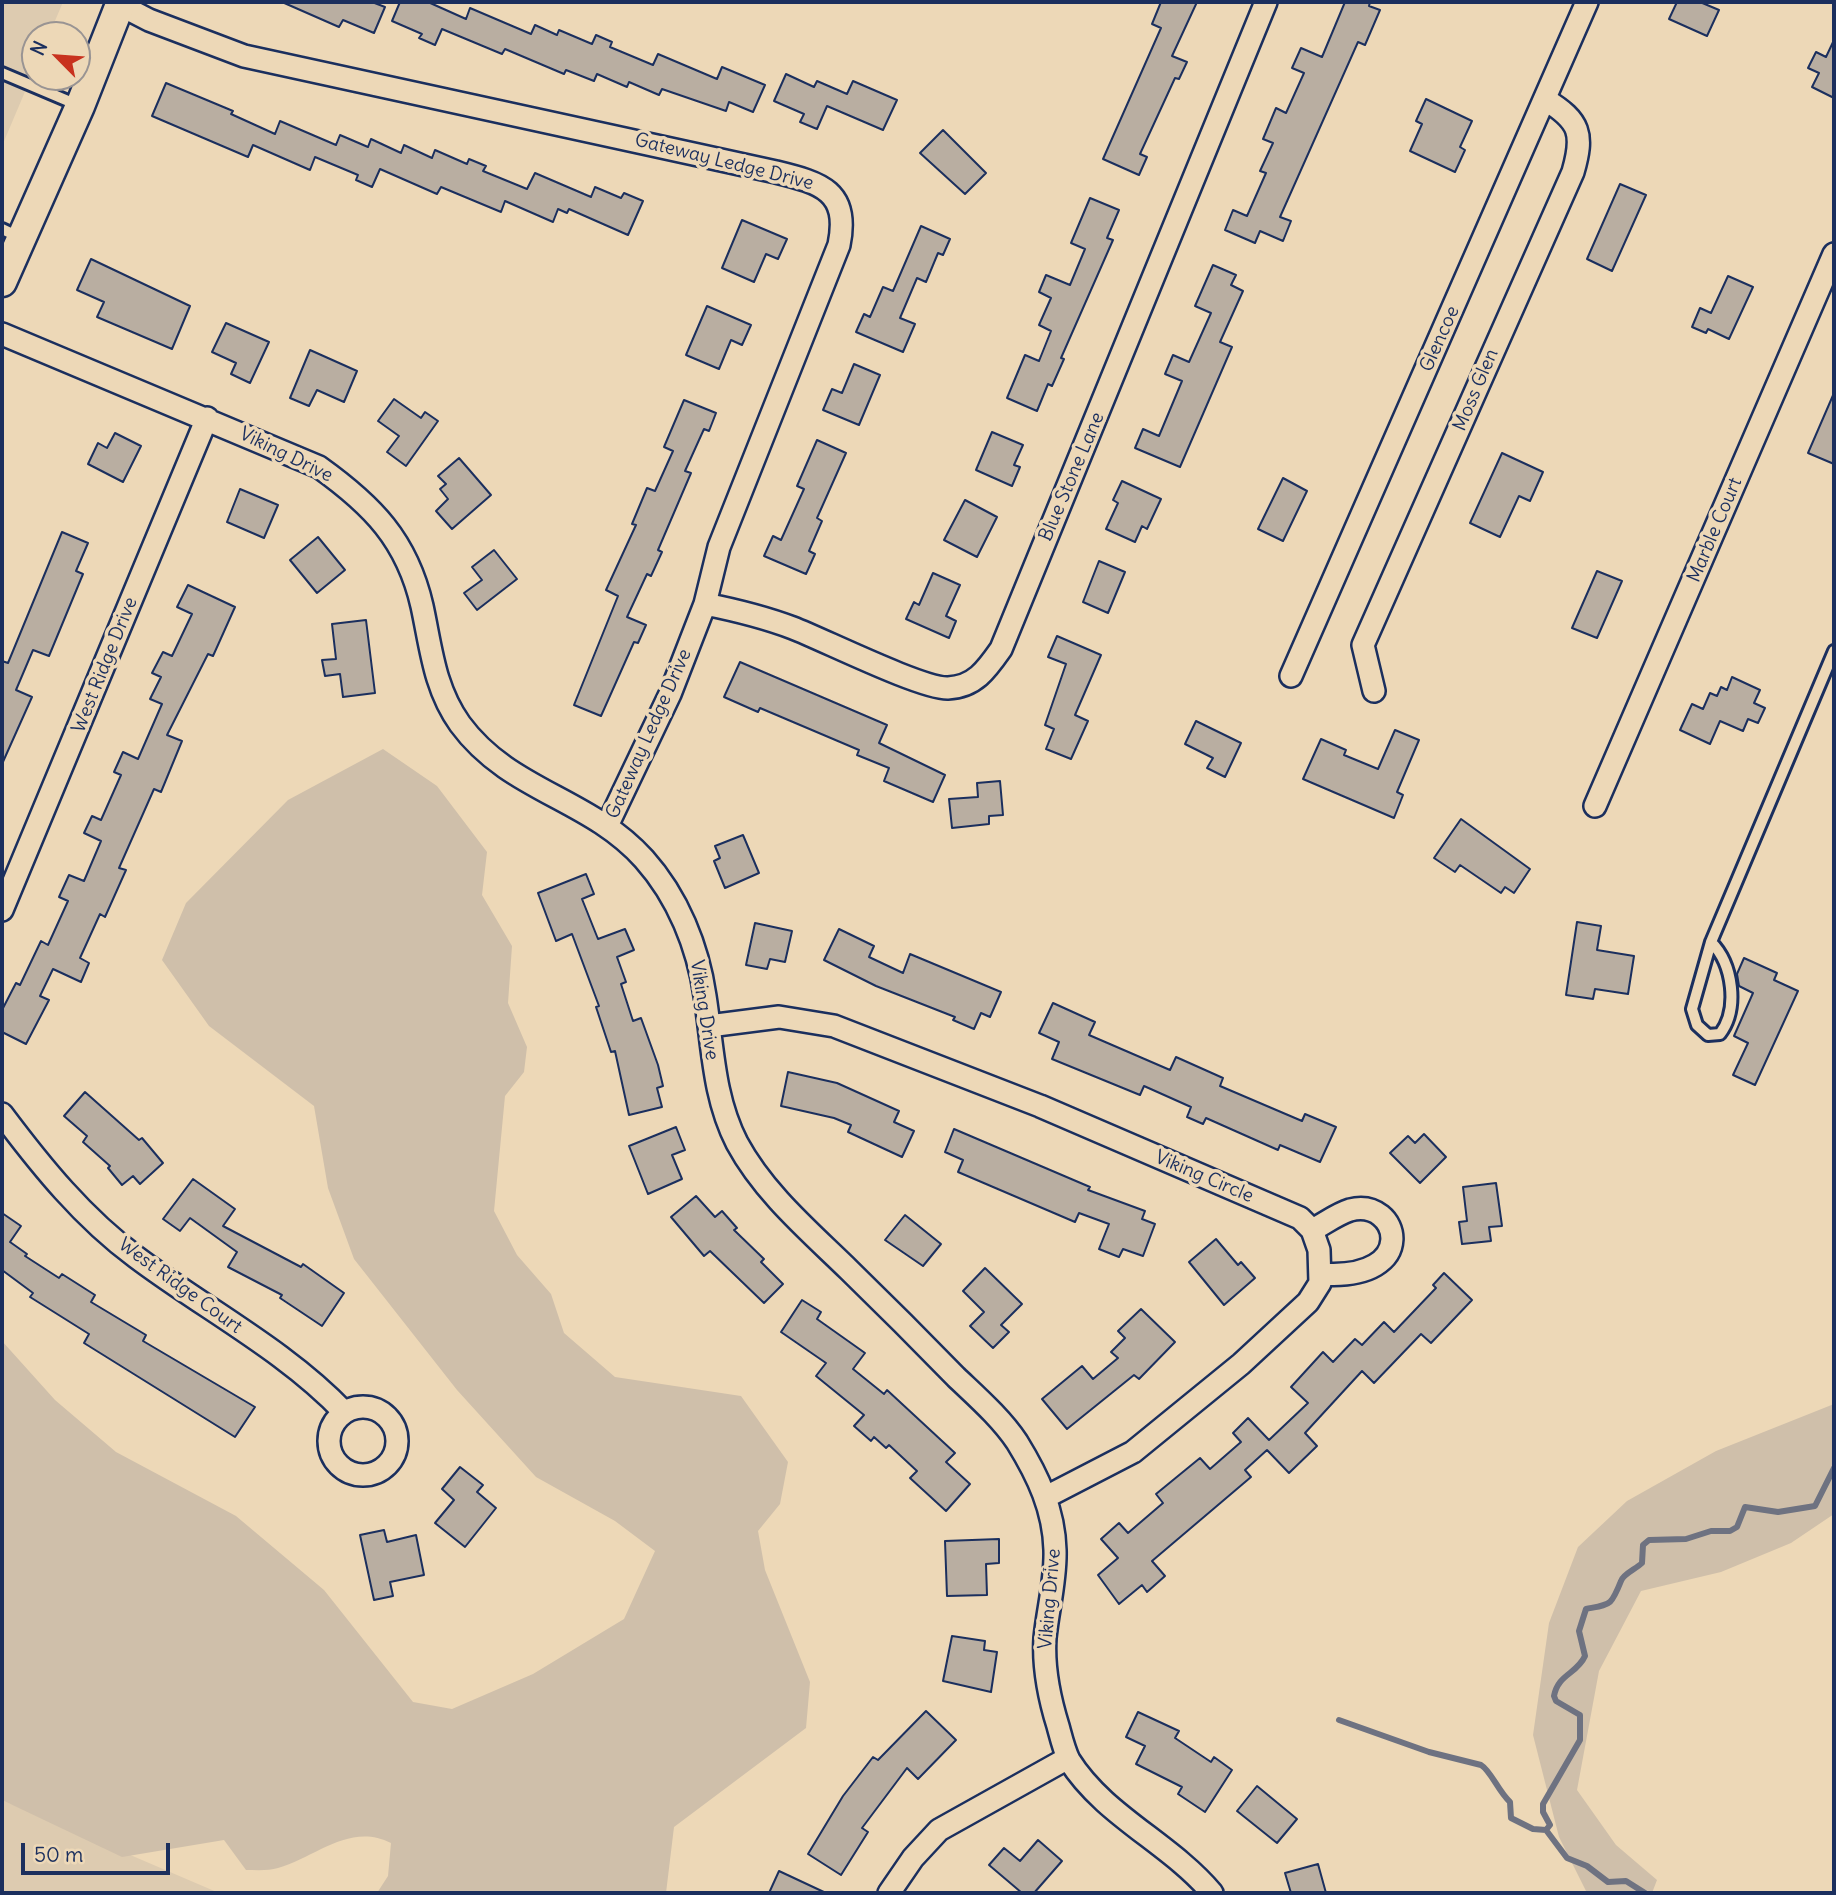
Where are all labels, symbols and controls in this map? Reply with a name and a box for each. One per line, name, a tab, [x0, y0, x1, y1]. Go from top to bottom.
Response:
north arrow	[21, 21, 91, 91]
text: N	[25, 37, 52, 59]
street label: Gateway Ledge Drive	[632, 129, 816, 195]
street label: Glencoe	[1415, 303, 1465, 375]
street label: Moss Glen	[1449, 346, 1503, 434]
street label: Blue Stone Lane	[1035, 409, 1109, 545]
street label: Viking Drive	[236, 423, 336, 487]
street label: Marble Court	[1683, 474, 1747, 586]
street label: West Ridge Drive	[67, 594, 143, 736]
street label: Gateway Ledge Drive	[601, 646, 697, 822]
street label: Viking Drive	[685, 958, 723, 1062]
street label: Viking Circle	[1151, 1146, 1257, 1208]
street label: West Ridge Court	[114, 1233, 246, 1339]
street label: Viking Drive	[1034, 1548, 1066, 1650]
scale bar	[24, 1828, 173, 1872]
text: 50 m	[34, 1841, 83, 1868]

